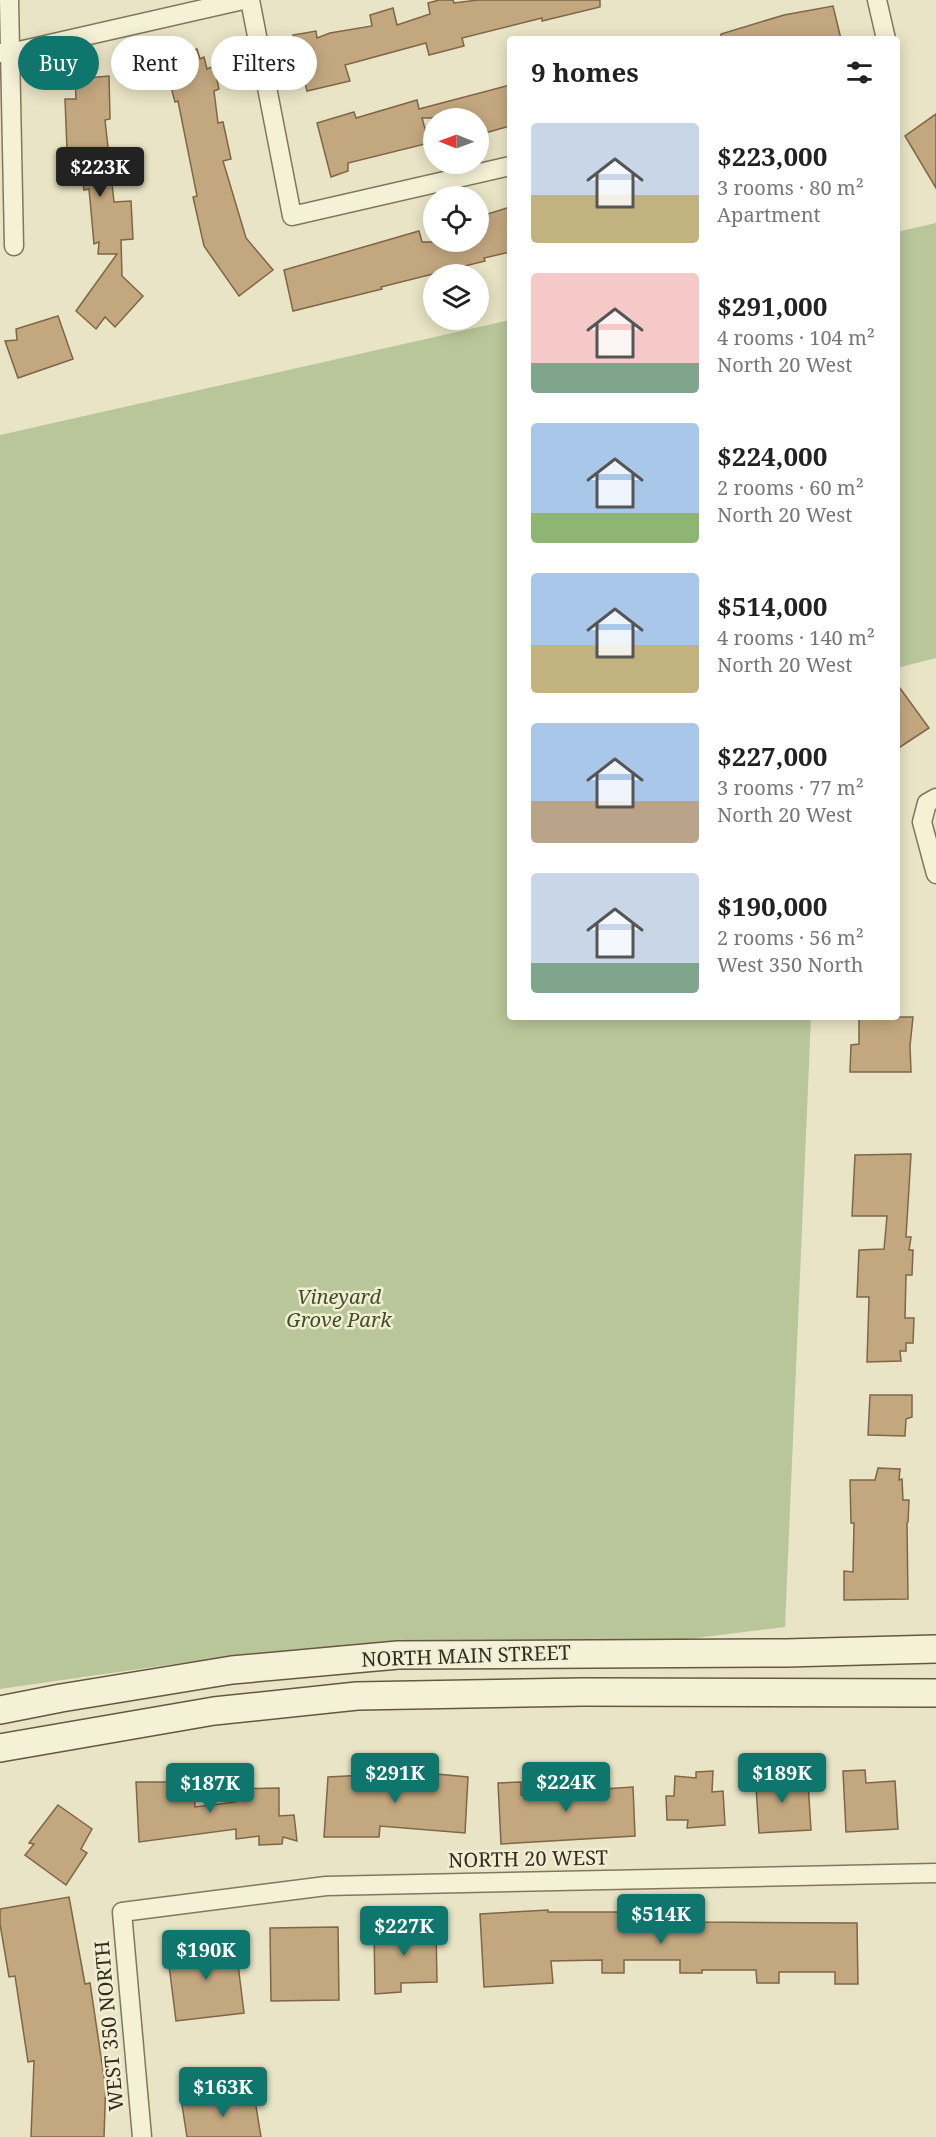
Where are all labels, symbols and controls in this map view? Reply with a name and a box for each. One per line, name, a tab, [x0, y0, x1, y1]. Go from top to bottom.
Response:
chip: Buy	[18, 36, 99, 90]
chip: Rent	[111, 36, 199, 90]
chip: Filters	[211, 36, 317, 90]
text: 9 homes	[531, 54, 639, 90]
icon: filters	[843, 56, 876, 89]
north arrow	[423, 108, 489, 174]
map controls	[423, 108, 489, 330]
text: $223,000	[717, 138, 827, 174]
pin: $223K	[58, 147, 142, 198]
icon: home	[579, 147, 651, 219]
text: $223K	[70, 153, 130, 180]
text: 3 rooms · 80 m²	[717, 174, 864, 201]
button: locate	[423, 186, 489, 252]
text: Apartment	[717, 201, 821, 228]
button: layers	[423, 264, 489, 330]
text: $291,000	[717, 288, 827, 324]
icon: home	[579, 297, 651, 369]
text: 4 rooms · 104 m²	[717, 324, 875, 351]
text: North 20 West	[717, 351, 852, 378]
text: $224,000	[717, 438, 827, 474]
icon: home	[579, 447, 651, 519]
text: 2 rooms · 60 m²	[717, 474, 864, 501]
text: North 20 West	[717, 501, 852, 528]
text: $514,000	[717, 588, 827, 624]
icon: home	[579, 597, 651, 669]
text: 4 rooms · 140 m²	[717, 624, 875, 651]
text: North 20 West	[717, 651, 852, 678]
text: $227,000	[717, 738, 827, 774]
icon: home	[579, 747, 651, 819]
text: 3 rooms · 77 m²	[717, 774, 864, 801]
text: North 20 West	[717, 801, 852, 828]
text: $190,000	[717, 888, 827, 924]
icon: home	[579, 897, 651, 969]
text: 2 rooms · 56 m²	[717, 924, 864, 951]
text: West 350 North	[717, 951, 863, 978]
park label: Vineyard Grove Park	[286, 1283, 392, 1333]
street label: NORTH MAIN STREET	[361, 1638, 571, 1673]
pin: $291K	[353, 1753, 437, 1804]
pin: $189K	[740, 1753, 824, 1804]
text: $291K	[365, 1759, 425, 1786]
text: $189K	[752, 1759, 812, 1786]
pin: $224K	[524, 1762, 608, 1813]
pin: $187K	[168, 1763, 252, 1814]
text: $224K	[536, 1768, 596, 1795]
text: $187K	[180, 1769, 240, 1796]
street label: NORTH 20 WEST	[448, 1844, 608, 1873]
pin: $514K	[619, 1894, 703, 1945]
text: $514K	[631, 1900, 691, 1927]
pin: $227K	[362, 1906, 446, 1957]
text: $227K	[374, 1912, 434, 1939]
pin: $190K	[164, 1930, 248, 1981]
text: $190K	[176, 1936, 236, 1963]
street label: WEST 350 NORTH	[88, 1940, 129, 2112]
pin: $163K	[181, 2067, 265, 2118]
text: $163K	[193, 2073, 253, 2100]

